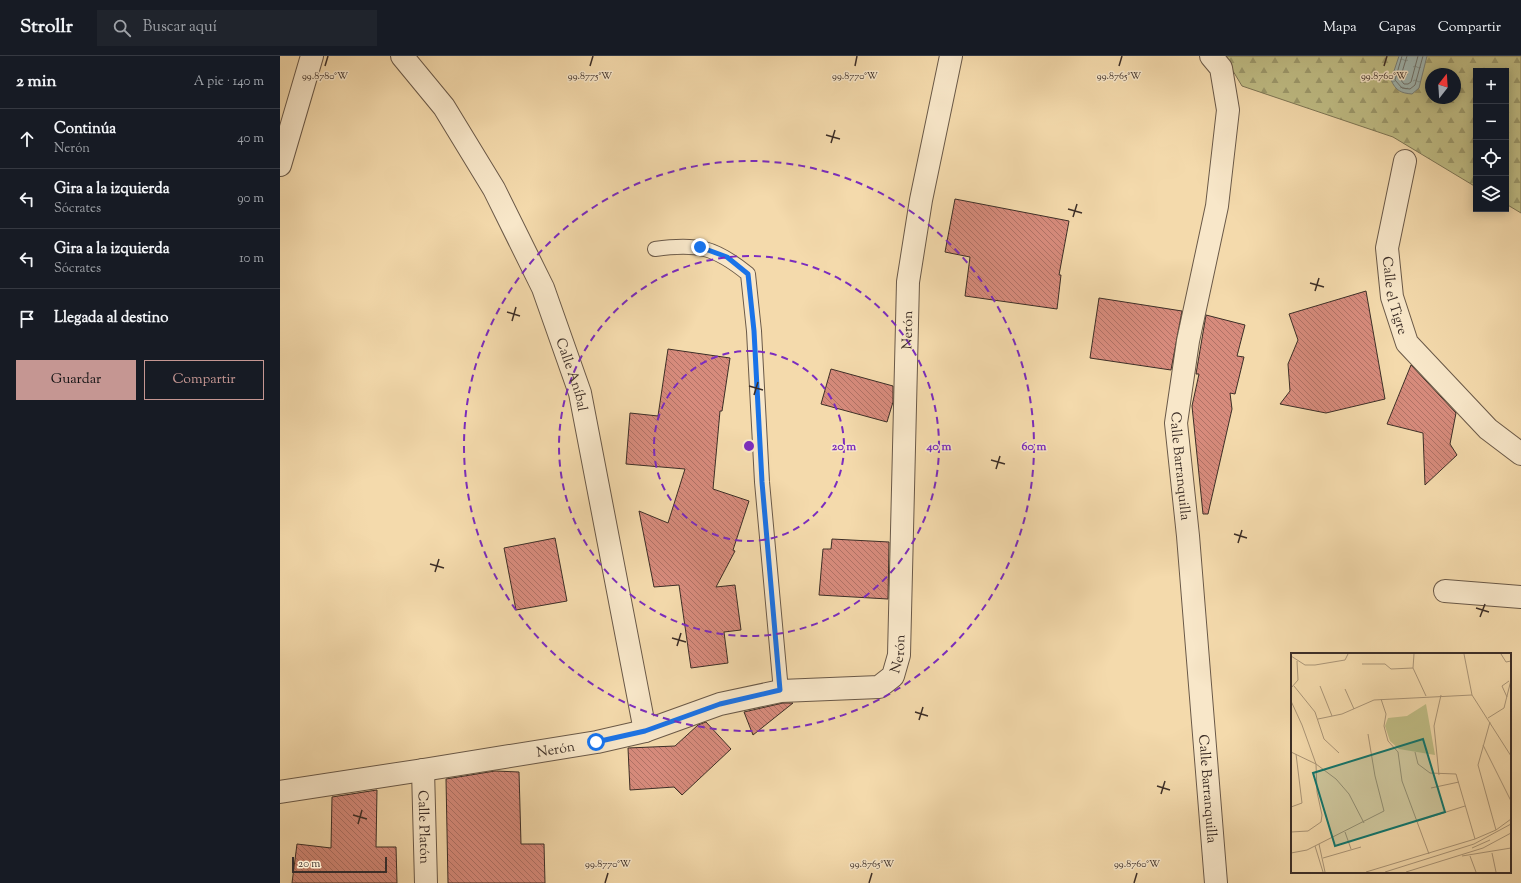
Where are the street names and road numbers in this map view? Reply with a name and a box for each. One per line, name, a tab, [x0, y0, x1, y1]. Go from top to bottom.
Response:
street label: Calle el Tigre	[1376, 255, 1412, 338]
street label: Nerón	[898, 311, 919, 350]
street label: Calle Aníbal	[549, 336, 591, 413]
street label: Calle Barranquilla	[1164, 410, 1194, 522]
street label: Nerón	[886, 634, 911, 676]
street label: Calle Barranquilla	[1192, 734, 1221, 845]
street label: Nerón	[535, 738, 577, 764]
street label: Calle Platón	[412, 790, 433, 864]

